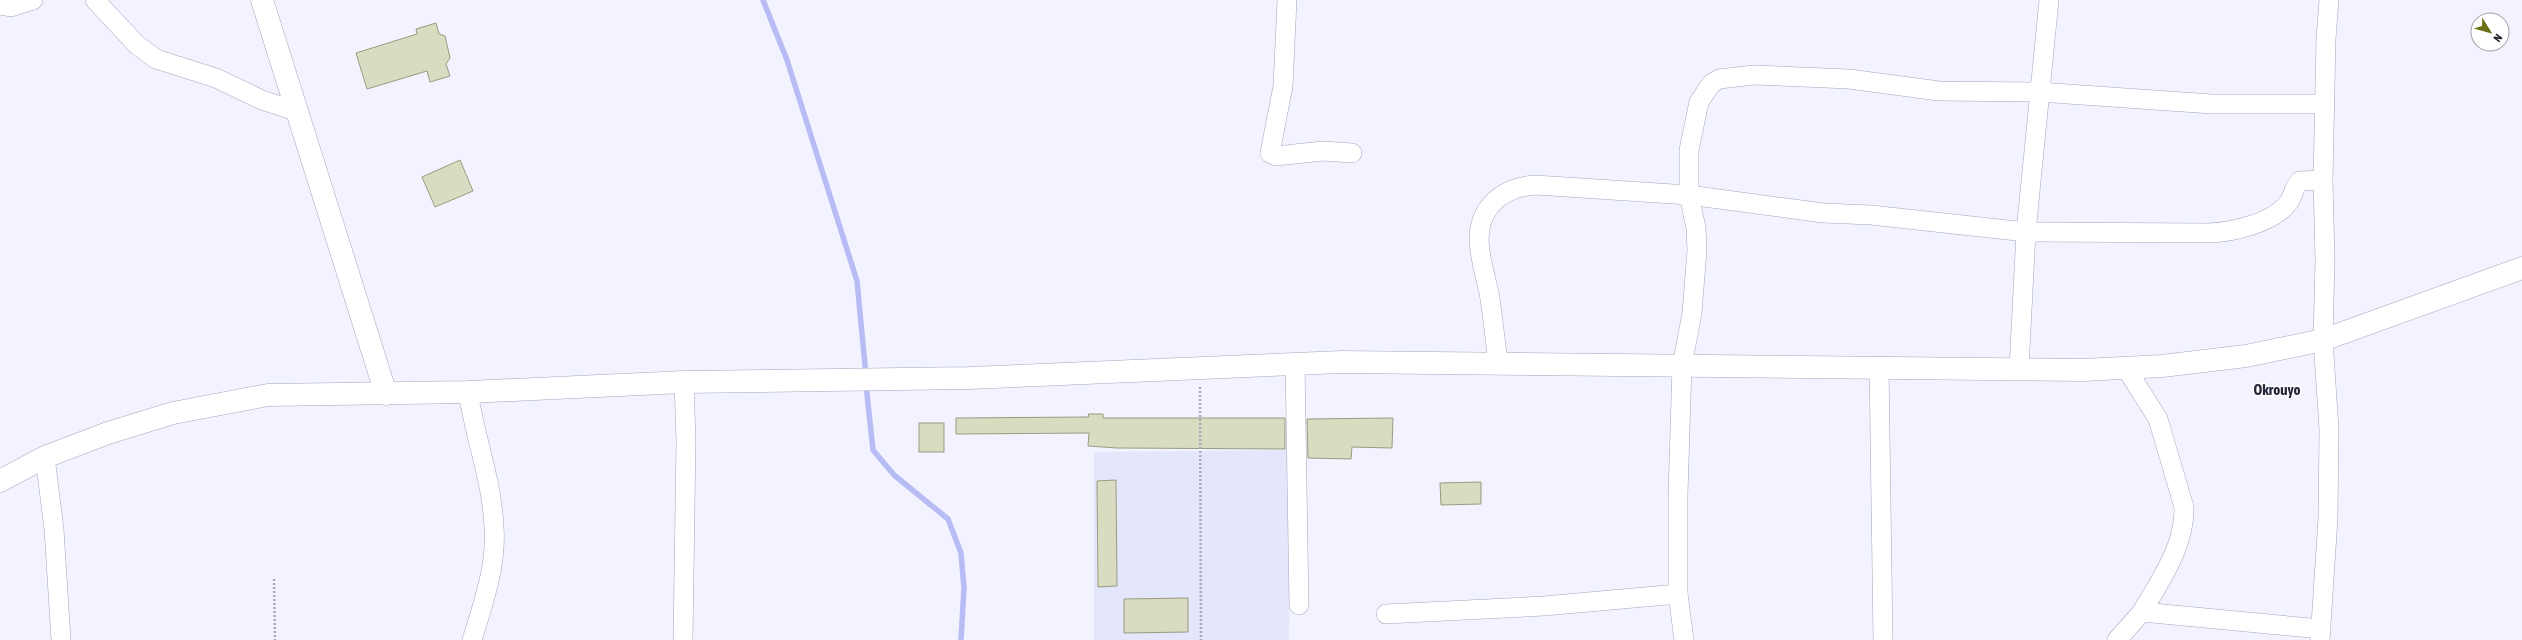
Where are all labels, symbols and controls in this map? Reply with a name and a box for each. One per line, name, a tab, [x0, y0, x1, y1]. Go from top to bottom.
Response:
north arrow	[2470, 12, 2510, 52]
text: N	[2491, 32, 2505, 44]
district label: Okrouyo	[2253, 381, 2301, 398]

